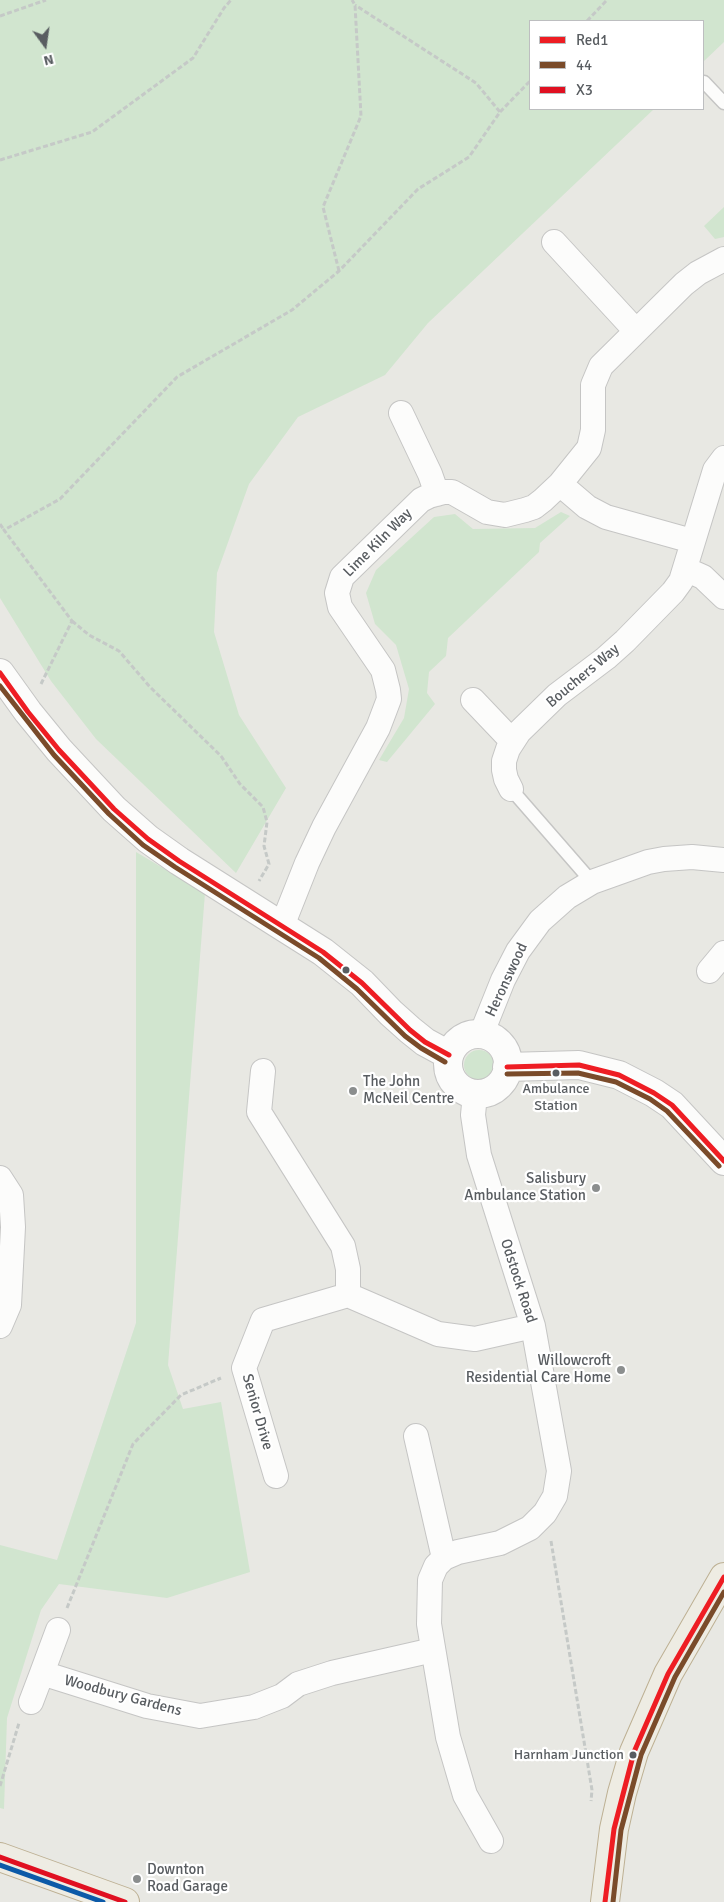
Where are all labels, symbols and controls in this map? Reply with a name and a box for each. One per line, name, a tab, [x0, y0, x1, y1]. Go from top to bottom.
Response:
north arrow	[20, 20, 70, 70]
legend	[529, 20, 704, 110]
text: Red1	[576, 31, 608, 49]
text: N	[42, 51, 56, 69]
text: 44	[576, 56, 592, 74]
text: X3	[576, 81, 593, 99]
street label: Lime Kiln Way	[340, 505, 416, 581]
street label: Bouchers Way	[543, 640, 623, 712]
street label: Heronswood	[482, 940, 532, 1020]
unlabelled marker	[341, 965, 351, 975]
marker: Ambulance Station	[551, 1068, 561, 1078]
place label: The John McNeil Centre	[363, 1073, 454, 1108]
place label: Ambulance Station	[522, 1081, 590, 1114]
marker: The John McNeil Centre	[347, 1085, 359, 1097]
place label: Salisbury Ambulance Station	[464, 1170, 586, 1205]
marker: Salisbury Ambulance Station	[590, 1182, 602, 1194]
street label: Odstock Road	[496, 1237, 540, 1325]
place label: Willowcroft Residential Care Home	[466, 1352, 611, 1387]
marker: Willowcroft Residential Care Home	[615, 1364, 627, 1376]
street label: Senior Drive	[238, 1372, 276, 1452]
street label: Woodbury Gardens	[62, 1672, 184, 1720]
place label: Harnham Junction	[514, 1747, 624, 1763]
marker: Harnham Junction	[628, 1750, 638, 1760]
place label: Downton Road Garage	[147, 1861, 228, 1896]
marker: Downton Road Garage	[131, 1873, 143, 1885]

